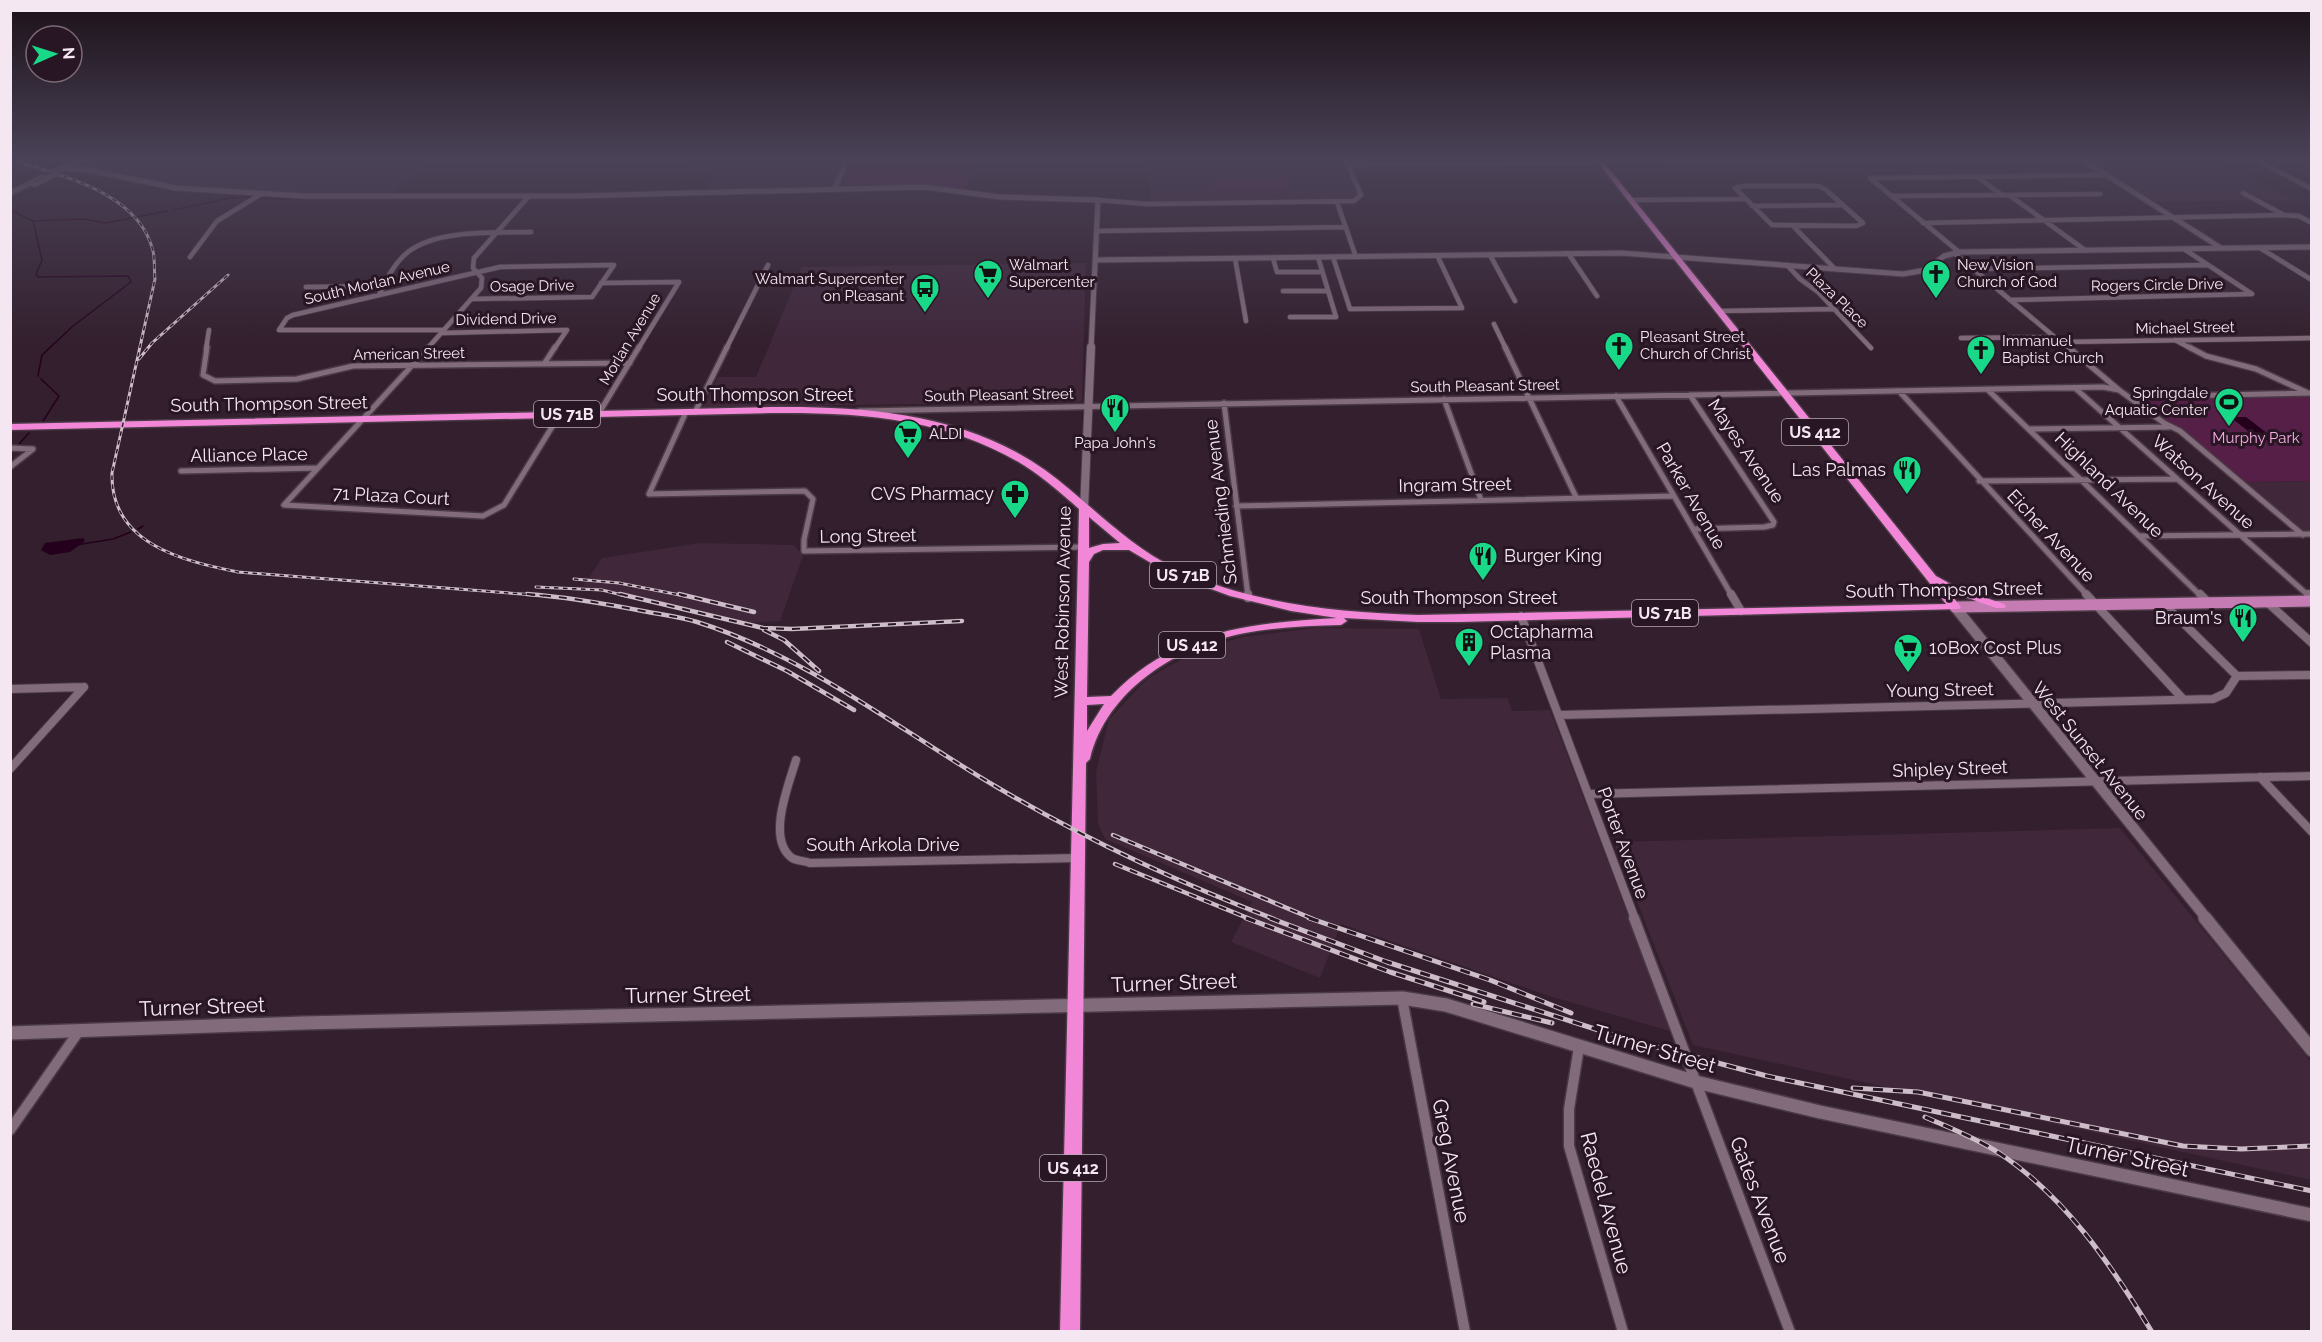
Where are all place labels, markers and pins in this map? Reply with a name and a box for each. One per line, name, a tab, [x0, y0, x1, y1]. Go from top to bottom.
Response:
place label: Walmart Supercenter	[1009, 256, 1095, 291]
place label: New Vision Church of God	[1957, 256, 2057, 291]
supermarket icon: Walmart Supercenter	[972, 258, 1004, 300]
church icon: New Vision Church of God	[1920, 258, 1952, 300]
place label: Walmart Supercenter on Pleasant	[755, 270, 905, 305]
bus stop icon: Walmart Supercenter on Pleasant	[909, 272, 941, 314]
place label: Pleasant Street Church of Christ	[1640, 328, 1751, 363]
church icon: Pleasant Street Church of Christ	[1603, 330, 1635, 372]
place label: Immanuel Baptist Church	[2002, 332, 2104, 367]
church icon: Immanuel Baptist Church	[1965, 334, 1997, 376]
place label: Springdale Aquatic Center	[2105, 384, 2209, 419]
sports icon: Springdale Aquatic Center	[2213, 386, 2245, 428]
restaurant icon: Papa John's	[1099, 392, 1131, 434]
supermarket icon: ALDI	[892, 418, 924, 460]
place label: ALDI	[929, 425, 962, 443]
place label: Papa John's	[1074, 434, 1156, 452]
restaurant icon: Las Palmas	[1891, 454, 1923, 496]
place label: Las Palmas	[1792, 459, 1886, 480]
pharmacy icon: CVS Pharmacy	[999, 478, 1031, 520]
place label: CVS Pharmacy	[871, 483, 994, 504]
restaurant icon: Burger King	[1467, 540, 1499, 582]
place label: Burger King	[1504, 545, 1602, 566]
restaurant icon: Braum's	[2227, 602, 2259, 644]
place label: Braum's	[2155, 607, 2222, 628]
place label: Octapharma Plasma	[1490, 621, 1593, 663]
building icon: Octapharma Plasma	[1453, 626, 1485, 668]
supermarket icon: 10Box Cost Plus	[1892, 632, 1924, 674]
place label: 10Box Cost Plus	[1929, 637, 2062, 658]

